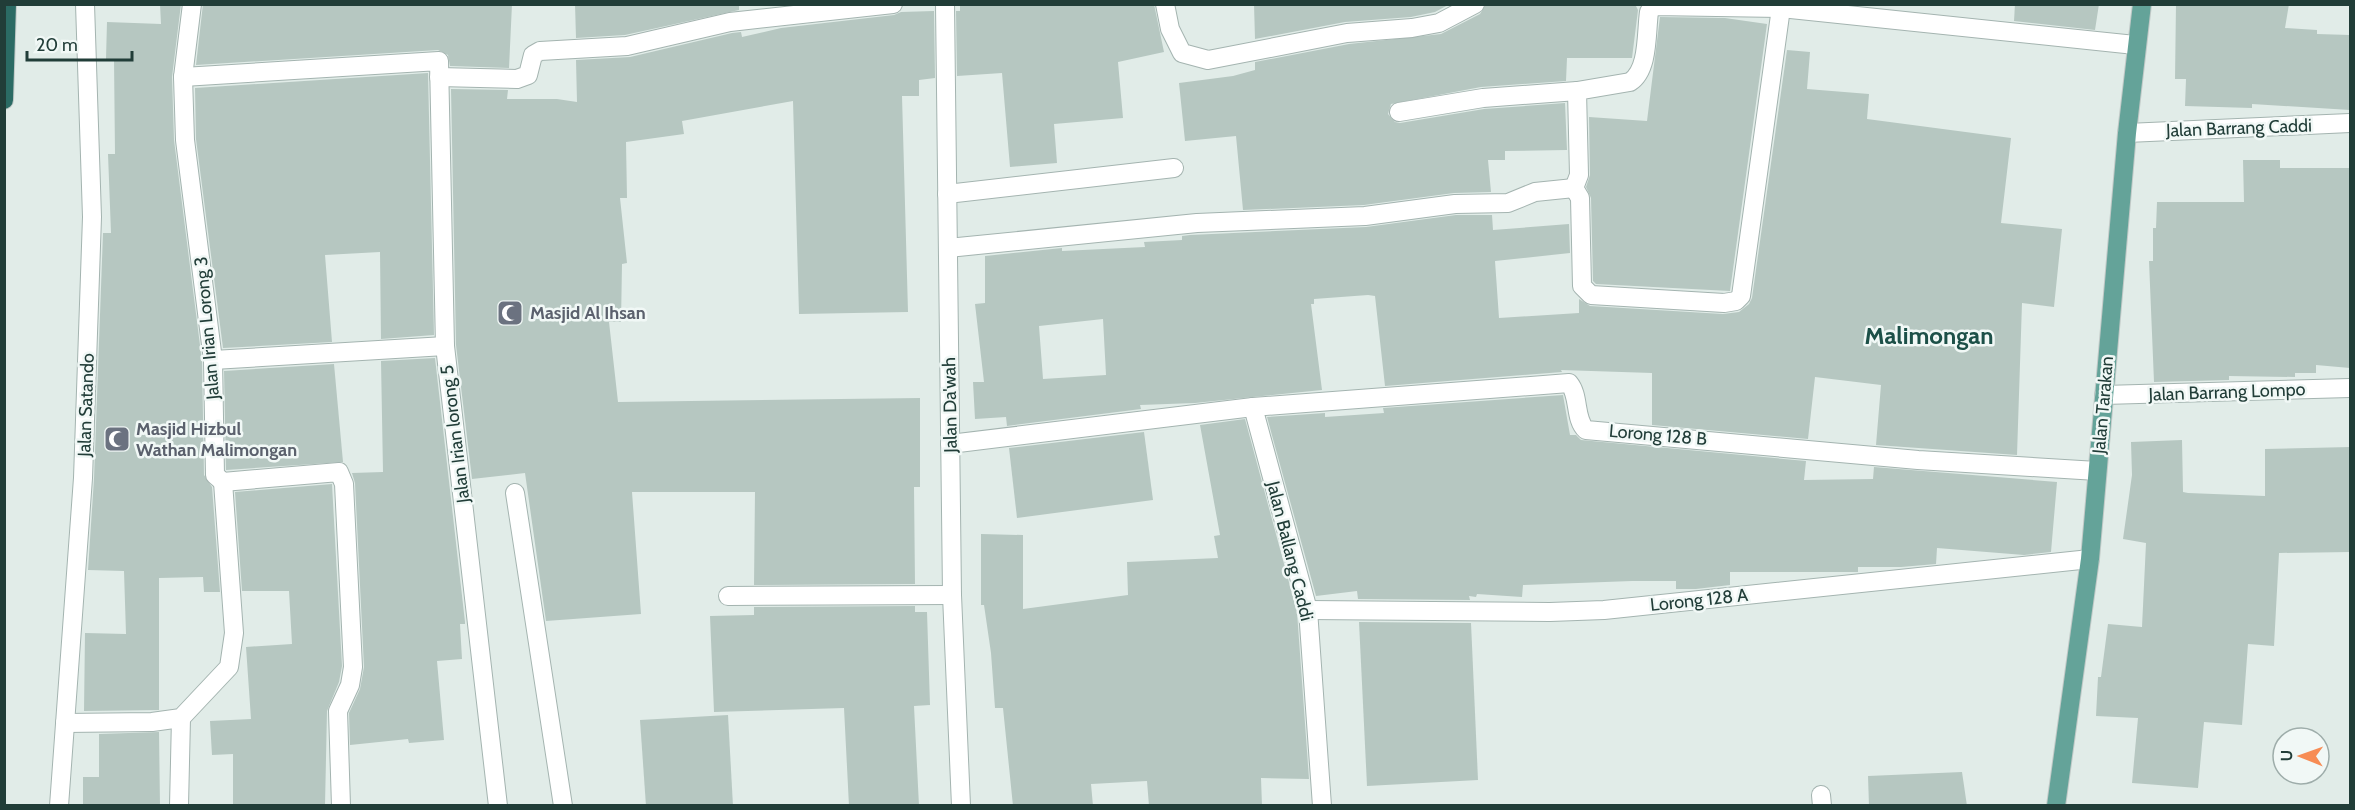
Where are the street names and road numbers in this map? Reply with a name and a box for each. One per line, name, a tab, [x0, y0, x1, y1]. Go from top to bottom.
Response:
street label: Jalan Barrang Caddi	[2165, 114, 2312, 142]
street label: Jalan Irian Lorong 3	[190, 255, 224, 402]
street label: Jalan Satando	[73, 353, 99, 458]
street label: Jalan Tarakan	[2088, 355, 2118, 456]
street label: Jalan Da'wah	[938, 357, 962, 454]
street label: Jalan Irian lorong 5	[436, 364, 475, 505]
street label: Jalan Barrang Lompo	[2147, 378, 2306, 406]
street label: Lorong 128 B	[1608, 420, 1708, 450]
street label: Jalan Ballang Caddi	[1262, 478, 1318, 623]
street label: Lorong 128 A	[1649, 584, 1749, 616]

